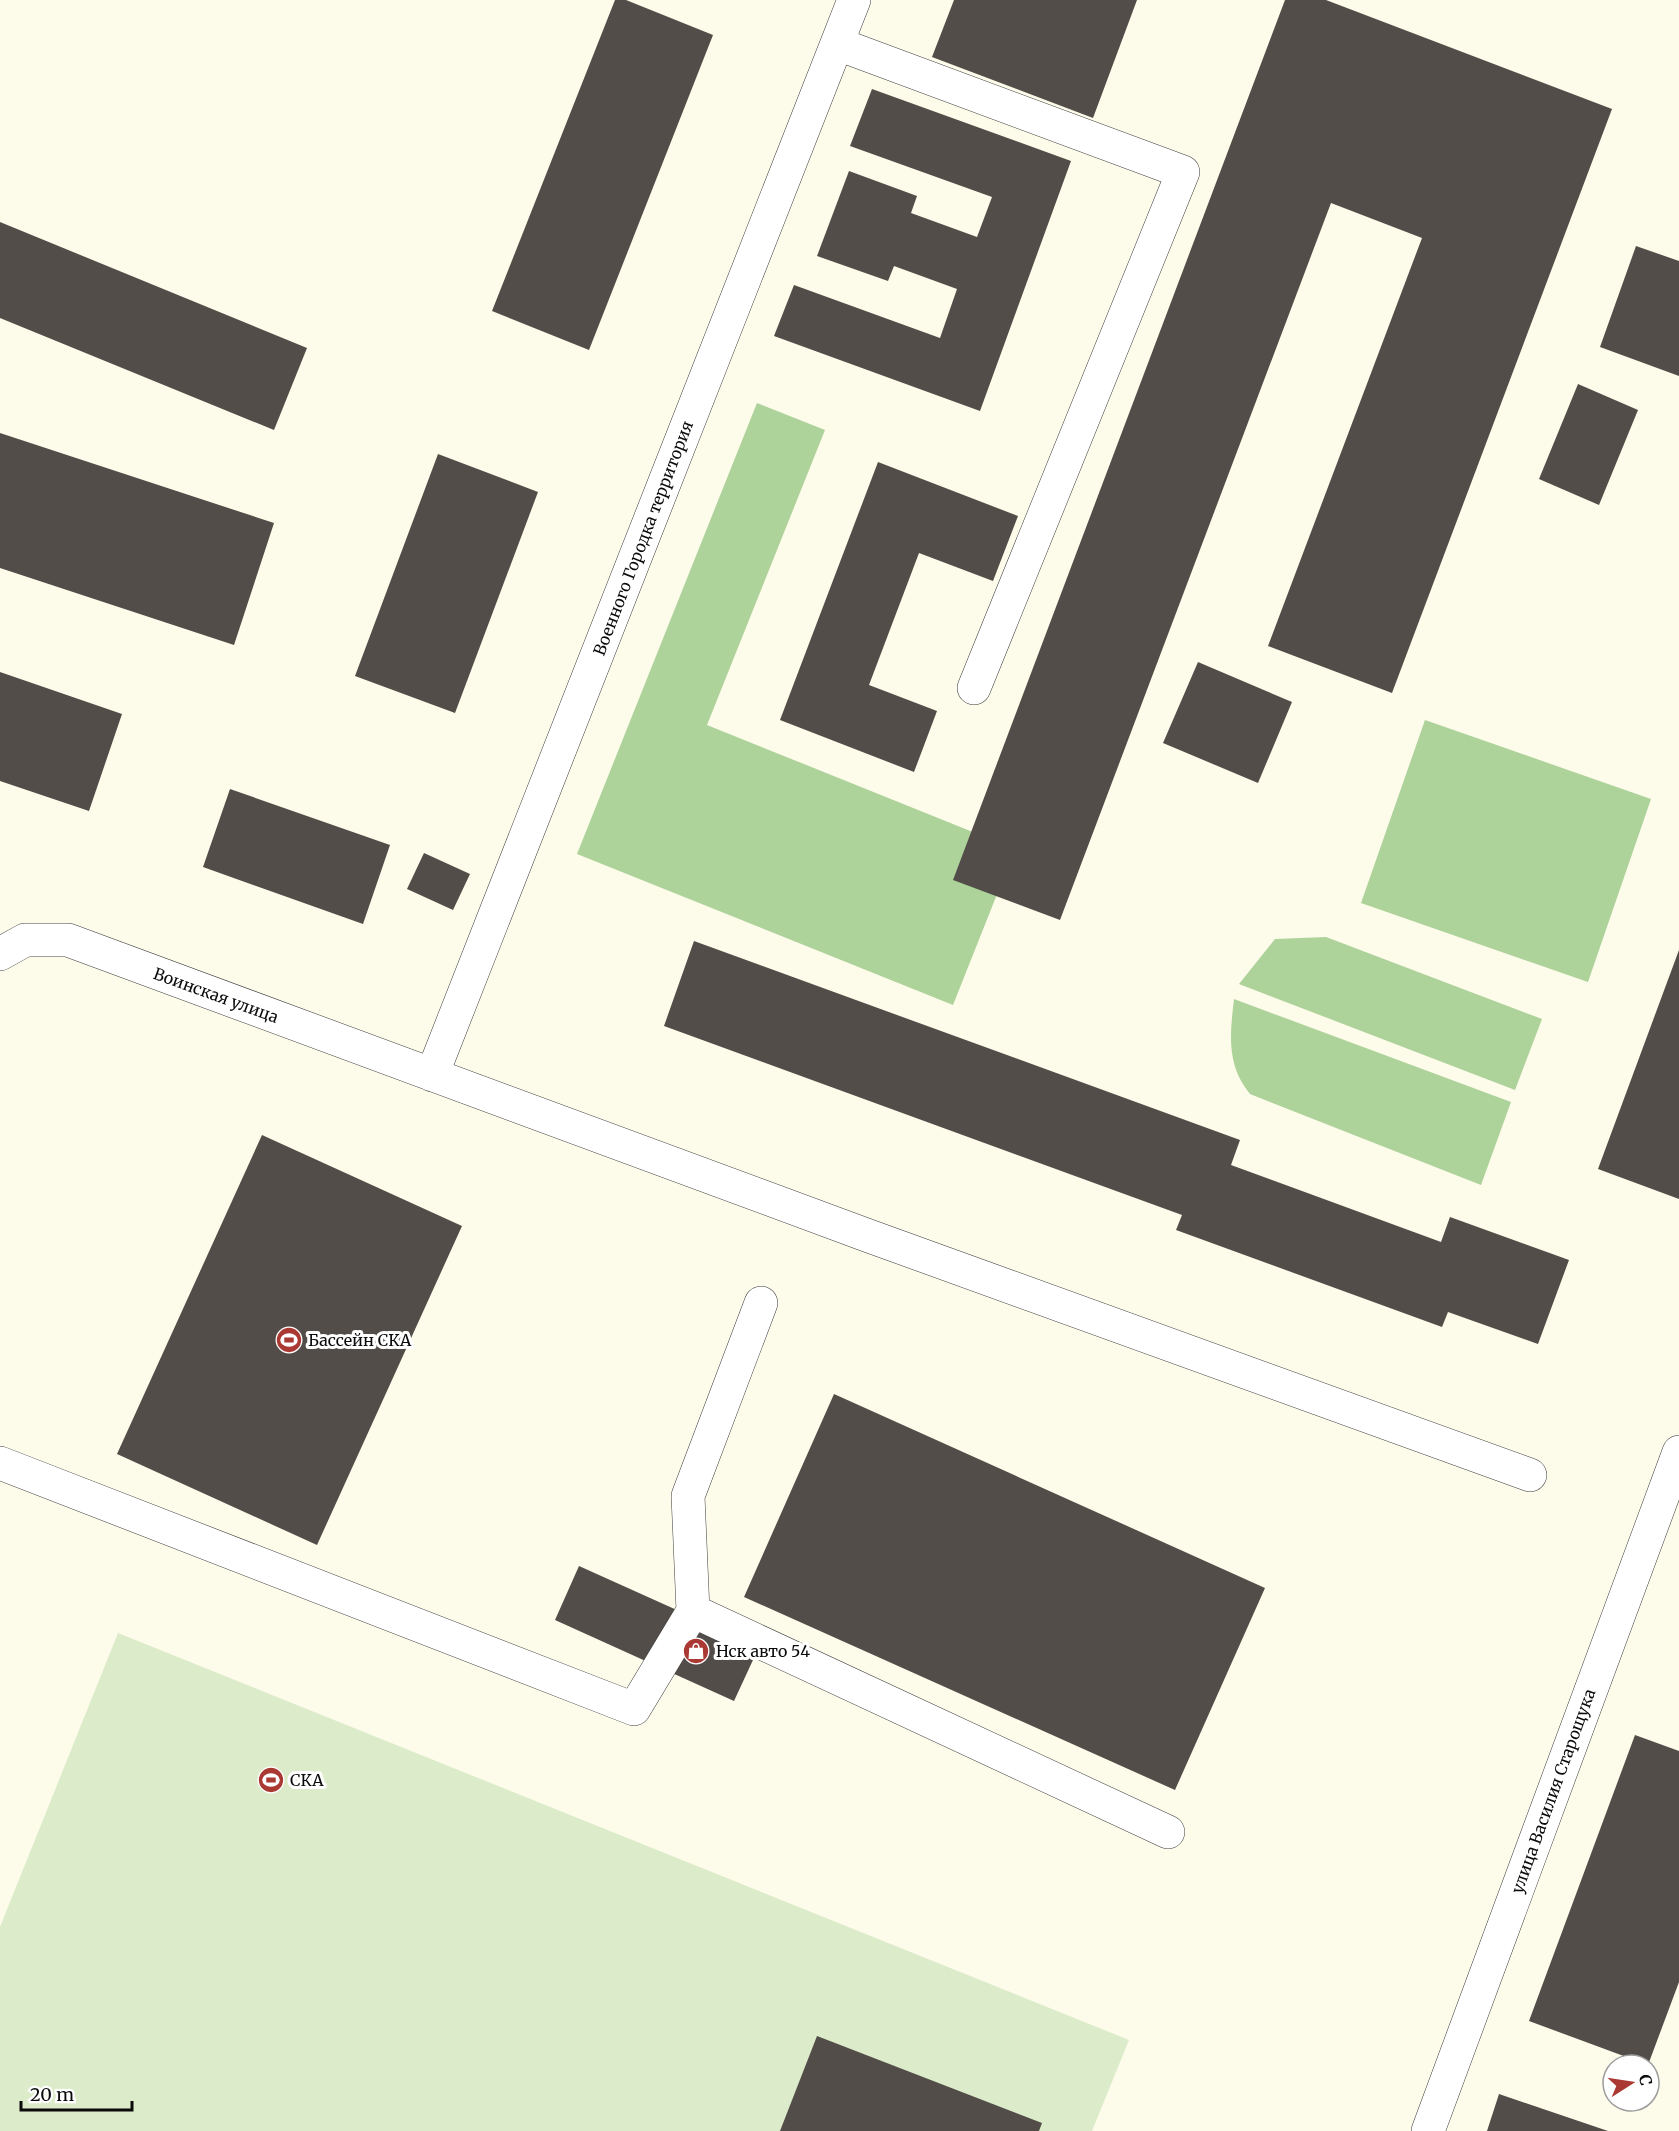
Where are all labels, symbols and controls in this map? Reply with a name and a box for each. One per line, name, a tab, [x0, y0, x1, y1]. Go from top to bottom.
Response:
street label: Военного Городка территория	[589, 418, 697, 658]
street label: Воинская улица	[151, 963, 282, 1027]
sports icon: Бассейн СКА	[274, 1325, 304, 1355]
place label: Бассейн СКА	[308, 1330, 412, 1350]
shop icon: Нск авто 54	[681, 1636, 711, 1666]
place label: Нск авто 54	[716, 1641, 810, 1661]
street label: улица Василия Старощука	[1507, 1686, 1600, 1896]
sports icon: СКА	[256, 1765, 286, 1795]
place label: СКА	[290, 1770, 324, 1790]
north arrow	[1601, 2053, 1661, 2113]
text: С	[1635, 2073, 1657, 2087]
scale bar	[21, 2074, 132, 2112]
text: 20 m	[30, 2083, 74, 2106]

